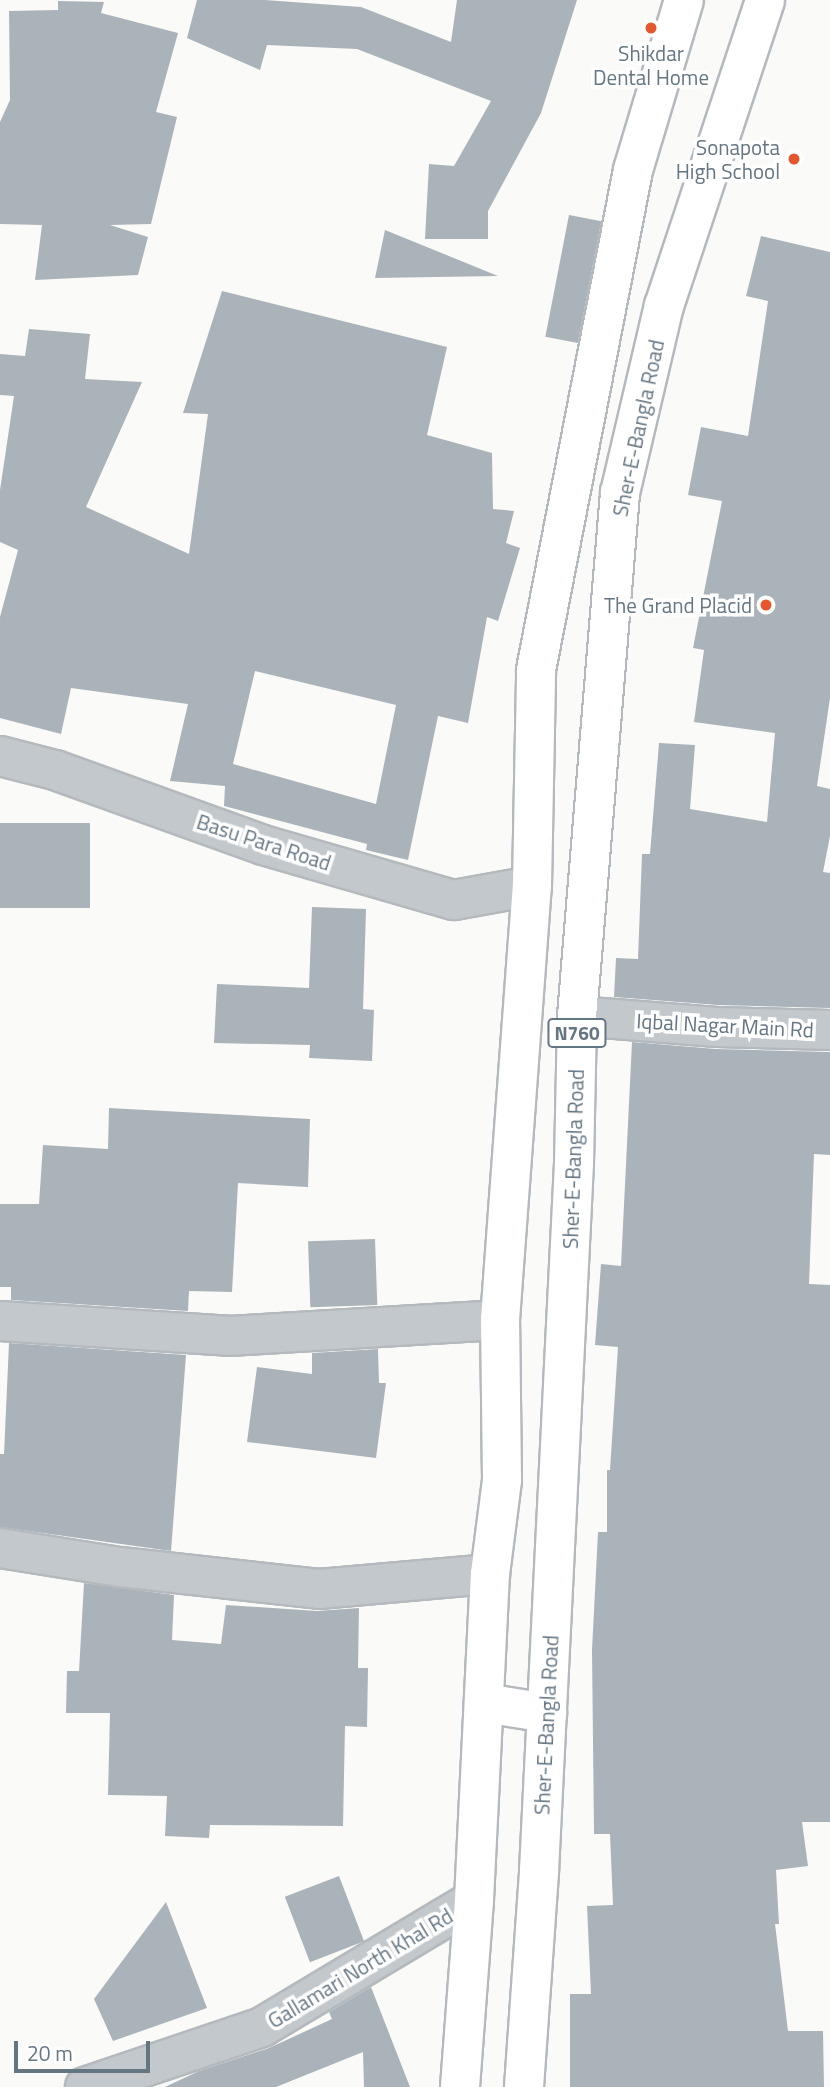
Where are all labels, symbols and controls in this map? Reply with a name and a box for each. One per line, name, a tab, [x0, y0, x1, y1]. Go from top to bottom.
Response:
marker: Shikdar Dental Home	[641, 18, 661, 38]
place label: Shikdar Dental Home	[593, 40, 709, 90]
place label: Sonapota High School	[676, 134, 780, 184]
marker: Sonapota High School	[786, 151, 802, 167]
street label: Sher-E-Bangla Road	[607, 337, 669, 519]
place label: The Grand Placid	[604, 592, 752, 618]
marker: The Grand Placid	[758, 597, 774, 613]
street label: Basu Para Road	[194, 808, 334, 876]
street label: Iqbal Nagar Main Rd	[636, 1008, 814, 1042]
road number: N760	[547, 1018, 607, 1049]
street label: Sher-E-Bangla Road	[557, 1069, 589, 1249]
street label: Sher-E-Bangla Road	[529, 1634, 563, 1816]
street label: Gallamari North Khal Rd	[263, 1903, 457, 2033]
scale bar	[18, 2028, 154, 2072]
text: 20 m	[27, 2037, 73, 2069]

